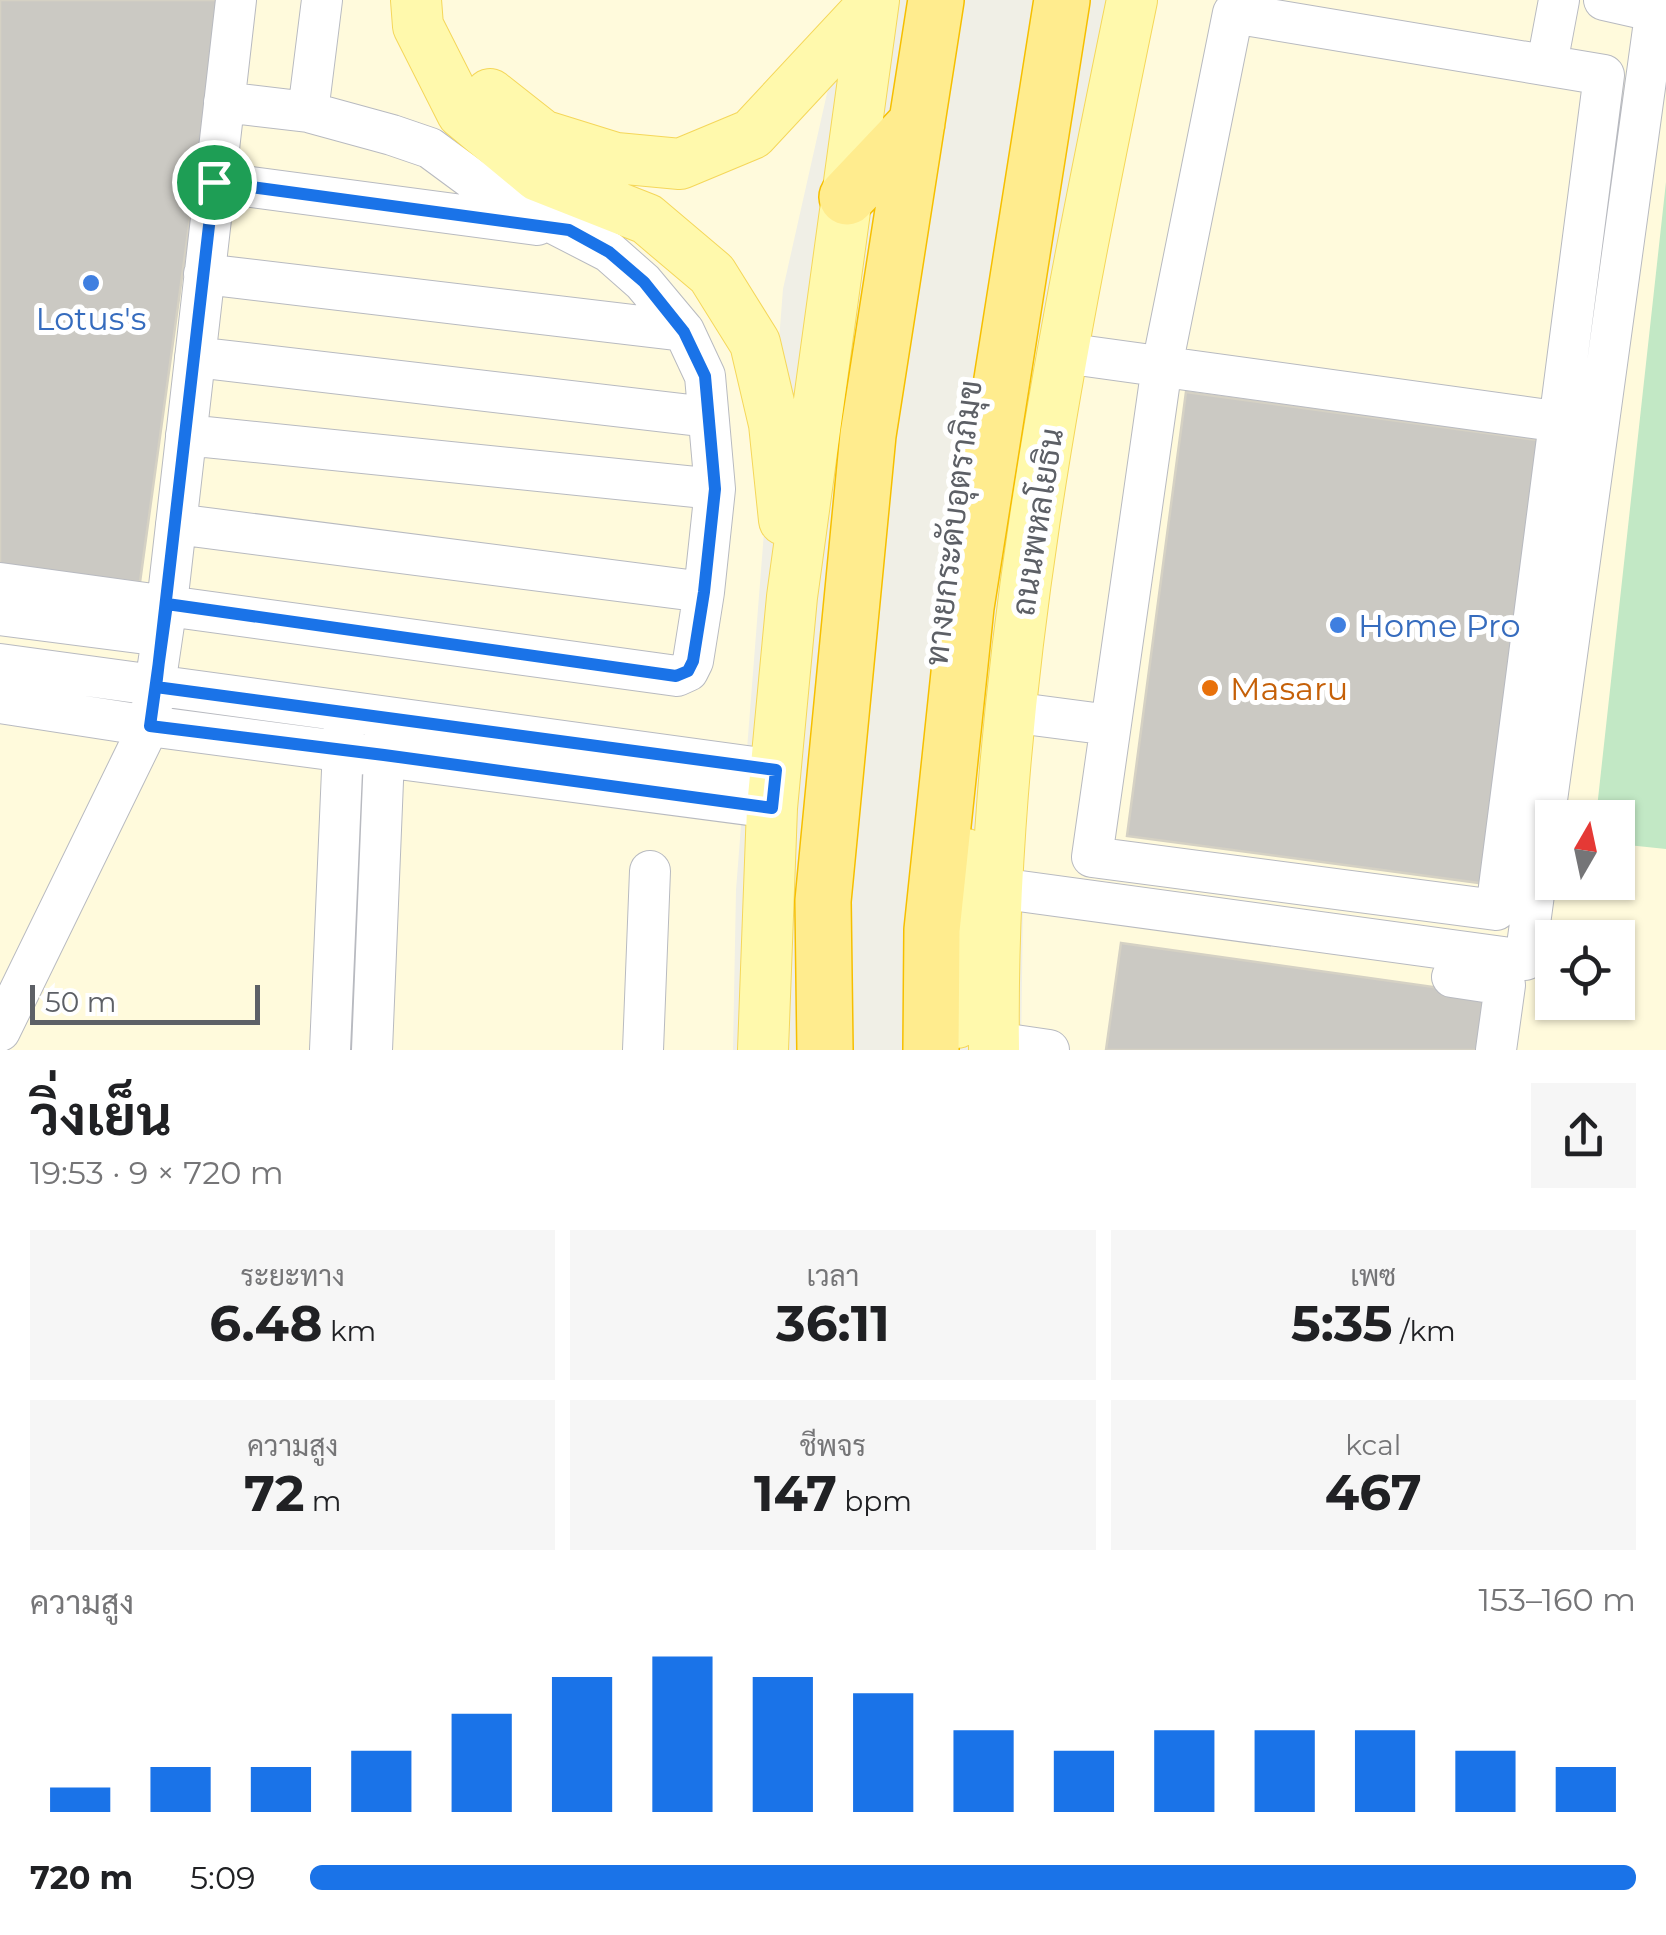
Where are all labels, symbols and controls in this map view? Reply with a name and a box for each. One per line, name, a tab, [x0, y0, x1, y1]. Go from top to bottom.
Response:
pin	[172, 140, 257, 225]
icon: arrive	[187, 155, 242, 210]
marker: Lotus's	[80, 272, 102, 294]
place label: Lotus's	[36, 299, 146, 338]
street label: ทางยกระดับอุตราภิมุข	[916, 378, 993, 668]
street label: ถนนพหลโยธิน	[1002, 425, 1071, 619]
place label: Home Pro	[1358, 606, 1521, 645]
marker: Home Pro	[1327, 614, 1349, 636]
place label: Masaru	[1230, 669, 1348, 708]
marker: Masaru	[1199, 677, 1221, 699]
north arrow	[1535, 800, 1635, 900]
map controls	[1535, 800, 1635, 1020]
button: locate	[1535, 920, 1635, 1020]
scale bar	[30, 980, 260, 1024]
text: 50 m	[45, 985, 116, 1019]
text: วิ่งเย็น	[30, 1082, 172, 1149]
button: share	[1531, 1083, 1636, 1188]
text: 19:53 · 9 × 720 m	[30, 1153, 284, 1192]
text: ระยะทาง	[241, 1259, 345, 1293]
text: เวลา	[807, 1259, 859, 1293]
text: เพซ	[1350, 1259, 1396, 1293]
text: 6.48	[209, 1293, 323, 1354]
text: 36:11	[776, 1293, 890, 1354]
text: 5:35	[1291, 1293, 1393, 1354]
text: km	[323, 1314, 376, 1348]
text: /km	[1393, 1314, 1456, 1348]
text: kcal	[1345, 1428, 1401, 1462]
text: ความสูง	[247, 1429, 338, 1463]
text: ชีพจร	[800, 1429, 866, 1463]
text: 467	[1325, 1462, 1422, 1523]
text: 72	[244, 1463, 304, 1524]
text: 147	[754, 1463, 837, 1524]
text: m	[304, 1484, 341, 1518]
text: bpm	[837, 1484, 912, 1518]
text: 153–160 m	[1478, 1580, 1636, 1619]
text: ความสูง	[30, 1583, 134, 1622]
text: 720 m	[30, 1858, 133, 1897]
text: 5:09	[190, 1858, 256, 1897]

